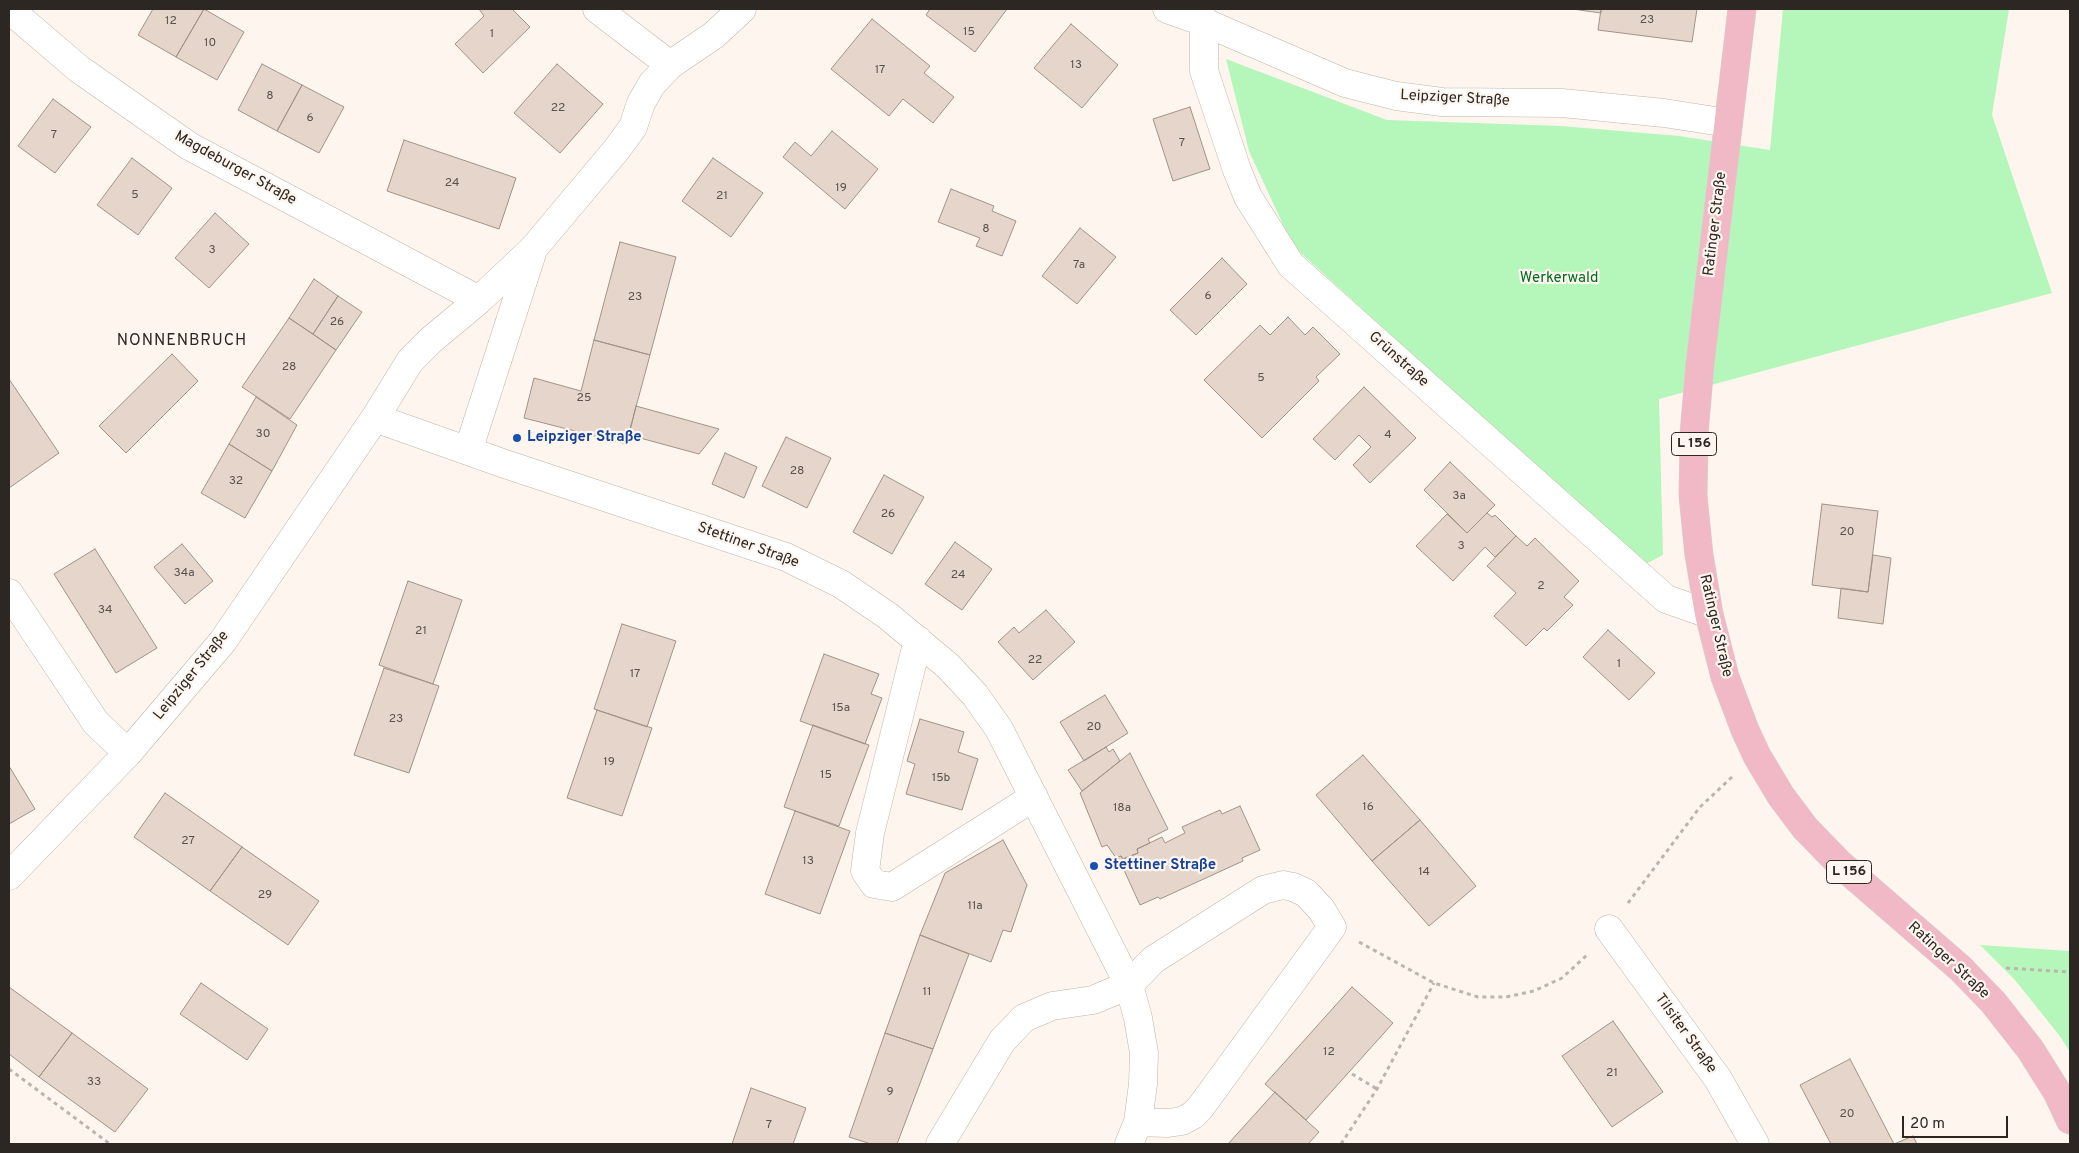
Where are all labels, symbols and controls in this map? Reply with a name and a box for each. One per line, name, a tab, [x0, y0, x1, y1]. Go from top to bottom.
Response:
house number: 23	[1640, 14, 1654, 28]
house number: 12	[165, 15, 177, 29]
house number: 15	[963, 26, 975, 40]
house number: 1	[490, 28, 494, 42]
house number: 10	[204, 37, 216, 51]
house number: 13	[1070, 59, 1082, 73]
house number: 17	[875, 64, 885, 78]
street label: Leipziger Straße	[1400, 87, 1510, 111]
house number: 8	[266, 90, 274, 104]
house number: 22	[551, 102, 565, 116]
house number: 6	[306, 112, 314, 126]
street label: Magdeburger Straße	[171, 128, 299, 210]
house number: 7	[51, 129, 57, 143]
house number: 7	[1179, 137, 1185, 151]
street label: Ratinger Straße	[1701, 171, 1731, 277]
house number: 24	[445, 177, 459, 191]
house number: 19	[835, 182, 847, 196]
house number: 5	[131, 189, 139, 203]
house number: 21	[716, 190, 728, 204]
house number: 8	[982, 223, 990, 237]
house number: 3	[208, 244, 216, 258]
house number: 7a	[1073, 259, 1085, 273]
park label: Werkerwald	[1520, 270, 1598, 288]
house number: 6	[1204, 290, 1212, 304]
house number: 23	[628, 291, 642, 305]
house number: 26	[330, 316, 344, 330]
street label: Grünstraße	[1364, 328, 1432, 392]
district label: NONNENBRUCH	[115, 332, 249, 352]
house number: 28	[282, 361, 296, 375]
house number: 5	[1257, 372, 1265, 386]
house number: 25	[577, 392, 591, 406]
house number: 30	[256, 428, 270, 442]
place label: Leipziger Straße	[527, 429, 642, 447]
house number: 4	[1384, 429, 1392, 443]
marker: Leipziger Straße	[511, 432, 523, 444]
road number: L 156	[1672, 432, 1716, 456]
house number: 28	[790, 465, 804, 479]
house number: 32	[229, 475, 243, 489]
house number: 3a	[1452, 490, 1466, 504]
house number: 26	[881, 508, 895, 522]
street label: Stettiner Straße	[695, 519, 801, 573]
house number: 20	[1839, 526, 1855, 540]
house number: 3	[1457, 540, 1465, 554]
house number: 34a	[174, 567, 194, 581]
house number: 24	[951, 569, 965, 583]
street label: Ratinger Straße	[1694, 573, 1736, 679]
house number: 2	[1537, 580, 1545, 594]
house number: 34	[98, 604, 112, 618]
house number: 21	[415, 625, 427, 639]
street label: Leipziger Straße	[151, 628, 233, 724]
house number: 22	[1028, 654, 1042, 668]
house number: 1	[1617, 658, 1621, 672]
house number: 17	[630, 668, 640, 682]
house number: 15a	[832, 702, 850, 716]
house number: 23	[389, 713, 403, 727]
house number: 20	[1086, 721, 1102, 735]
house number: 19	[603, 756, 615, 770]
house number: 15	[820, 769, 832, 783]
house number: 15b	[932, 772, 950, 786]
house number: 16	[1362, 801, 1374, 815]
house number: 18a	[1113, 802, 1131, 816]
house number: 27	[181, 835, 195, 849]
house number: 13	[802, 855, 814, 869]
place label: Stettiner Straße	[1104, 857, 1216, 875]
marker: Stettiner Straße	[1088, 860, 1100, 872]
road number: L 156	[1826, 860, 1872, 884]
house number: 14	[1418, 866, 1430, 880]
house number: 29	[258, 889, 272, 903]
house number: 11a	[968, 900, 982, 914]
street label: Ratinger Straße	[1903, 919, 1993, 1003]
house number: 11	[923, 986, 931, 1000]
street label: Tilsiter Straße	[1650, 991, 1720, 1077]
house number: 12	[1323, 1046, 1335, 1060]
house number: 21	[1606, 1067, 1618, 1081]
house number: 33	[87, 1076, 101, 1090]
house number: 9	[886, 1086, 894, 1100]
scale bar	[1904, 1106, 2010, 1138]
house number: 20	[1839, 1108, 1855, 1122]
text: 20 m	[1910, 1115, 1945, 1134]
house number: 7	[766, 1119, 772, 1133]

